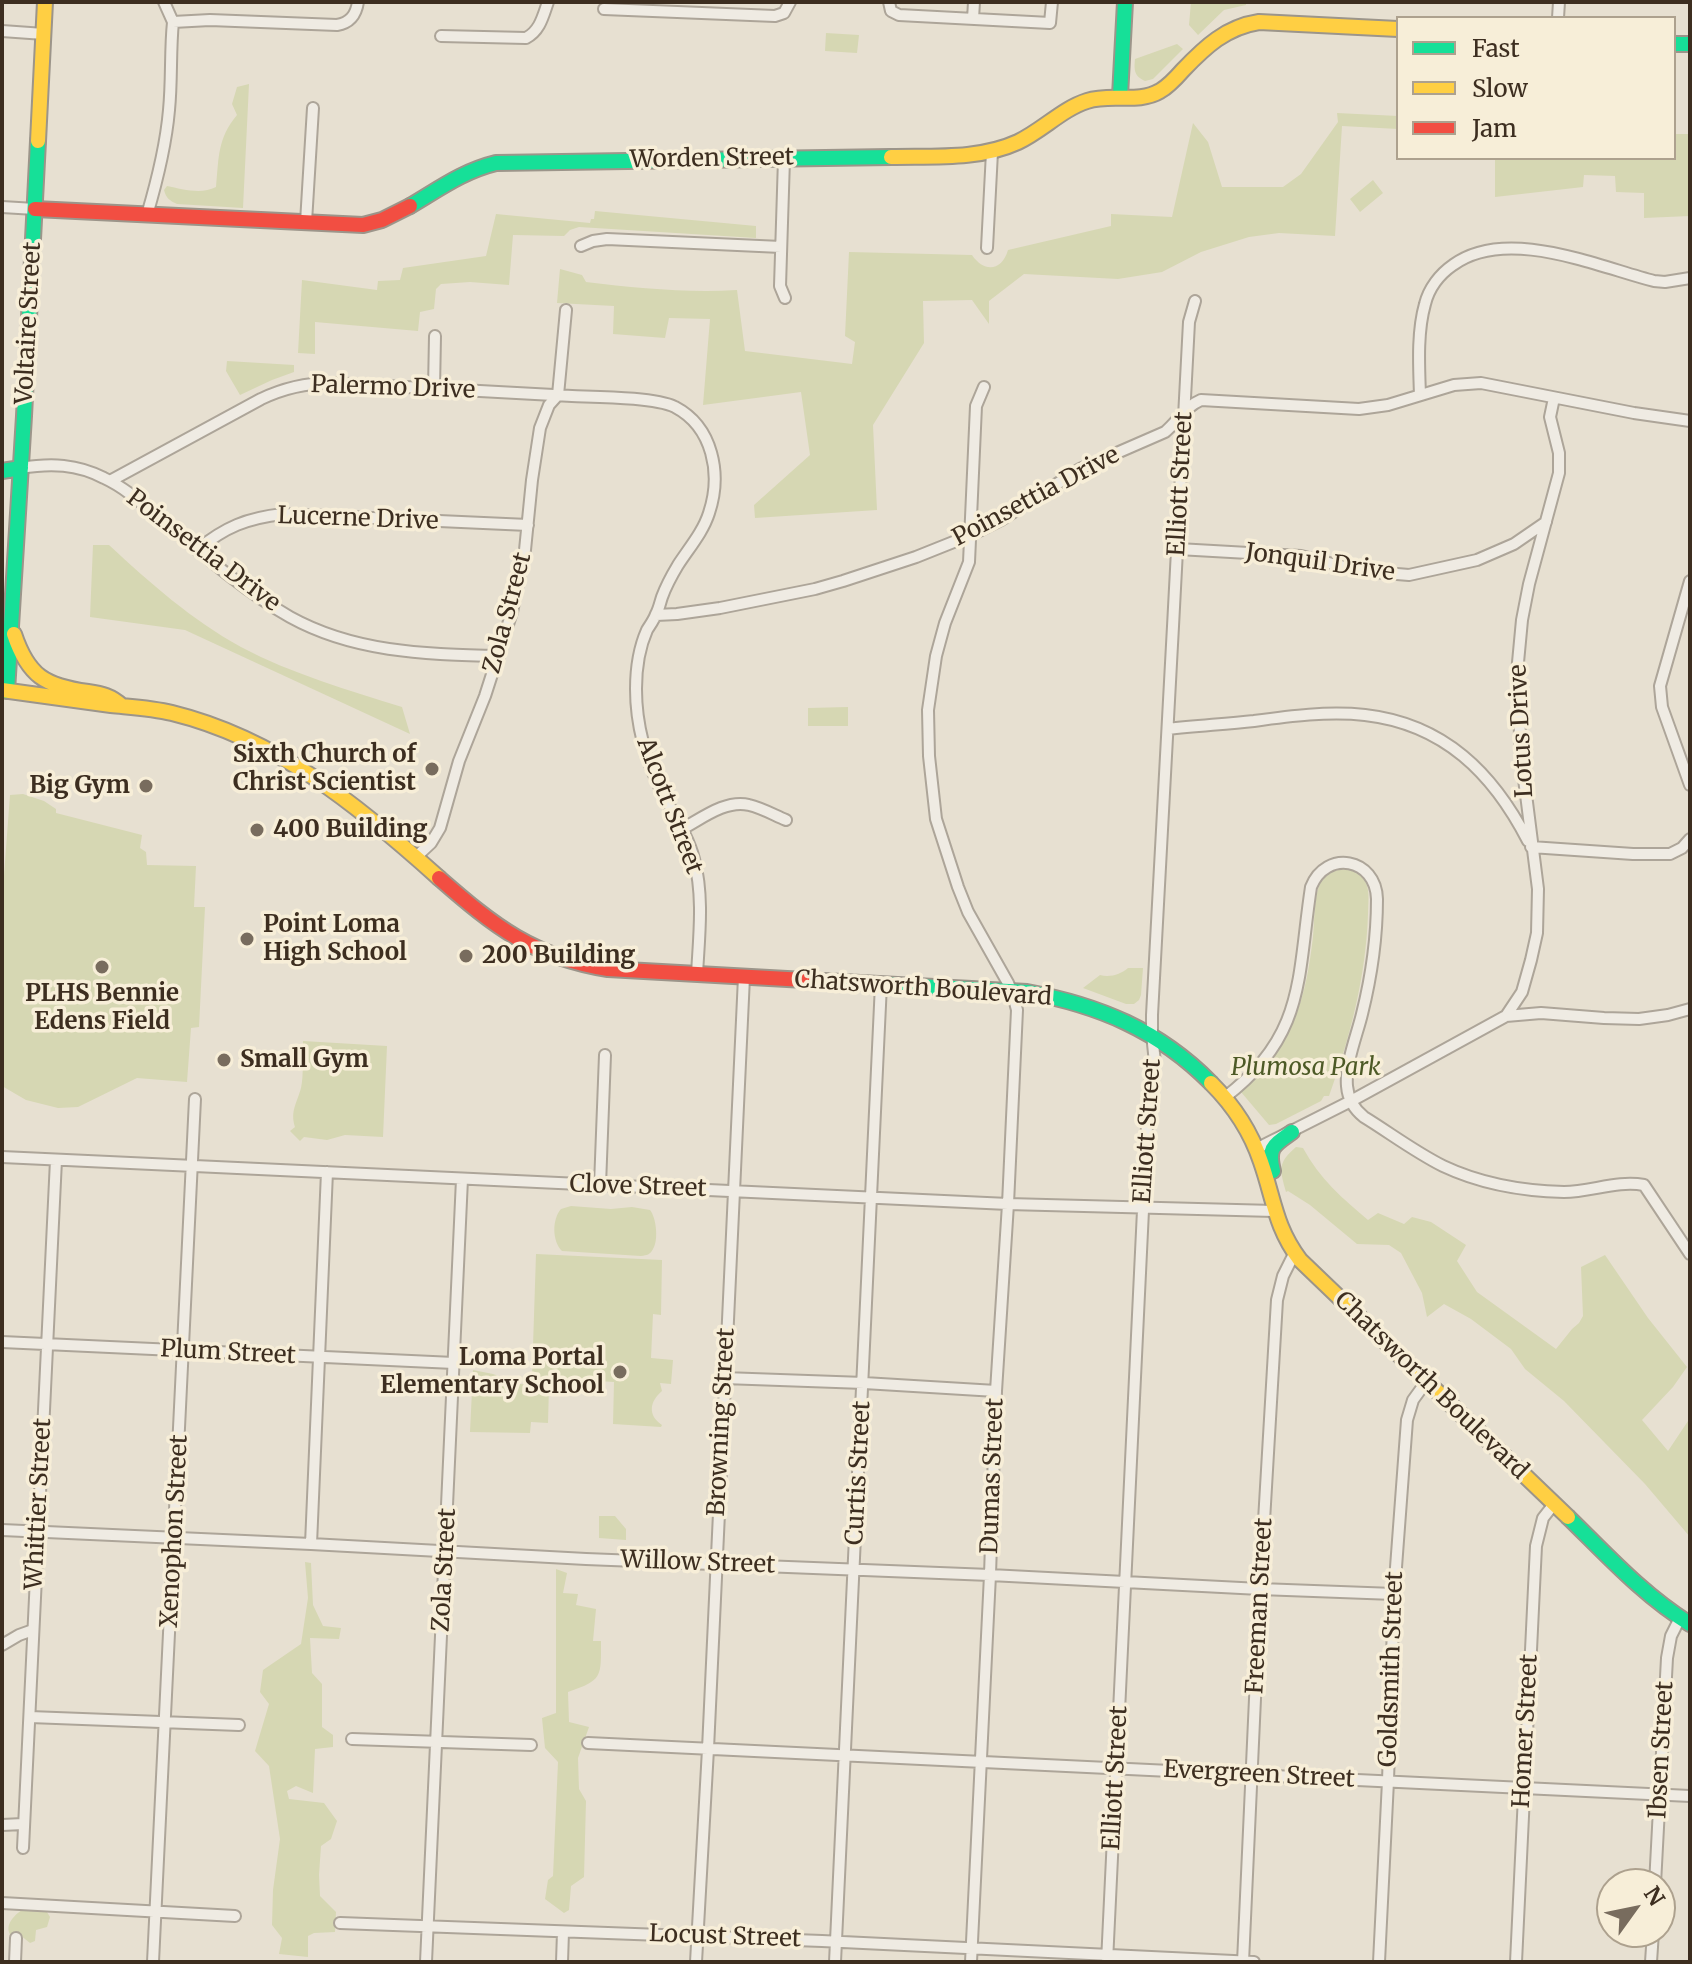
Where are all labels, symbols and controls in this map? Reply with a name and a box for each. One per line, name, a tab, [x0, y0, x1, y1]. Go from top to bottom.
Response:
legend	[1396, 16, 1676, 160]
text: Fast	[1472, 33, 1520, 64]
text: Slow	[1472, 73, 1528, 104]
text: Jam	[1472, 113, 1517, 144]
street label: Worden Street	[630, 143, 794, 175]
street label: Voltaire Street	[10, 241, 48, 405]
street label: Palermo Drive	[310, 371, 476, 405]
street label: Elliott Street	[1163, 411, 1199, 557]
street label: Poinsettia Drive	[948, 441, 1124, 553]
street label: Poinsettia Drive	[121, 484, 285, 618]
street label: Lucerne Drive	[277, 502, 439, 536]
street label: Jonquil Drive	[1244, 538, 1396, 588]
street label: Zola Street	[478, 549, 538, 677]
street label: Lotus Drive	[1504, 664, 1540, 798]
street label: Alcott Street	[630, 734, 708, 878]
place label: Sixth Church of Christ Scientist	[233, 741, 416, 797]
marker: Sixth Church of Christ Scientist	[423, 760, 441, 778]
place label: Big Gym	[29, 772, 130, 800]
marker: Big Gym	[137, 777, 155, 795]
place label: 400 Building	[273, 816, 428, 844]
marker: 400 Building	[248, 821, 266, 839]
place label: Point Loma High School	[263, 911, 407, 967]
marker: Point Loma High School	[238, 930, 256, 948]
place label: 200 Building	[482, 942, 635, 970]
marker: 200 Building	[457, 947, 475, 965]
marker: PLHS Bennie Edens Field	[93, 958, 111, 976]
street label: Chatsworth Boulevard	[793, 966, 1053, 1012]
place label: PLHS Bennie Edens Field	[25, 980, 179, 1036]
place label: Small Gym	[240, 1046, 369, 1074]
marker: Small Gym	[215, 1051, 233, 1069]
park label: Plumosa Park	[1231, 1054, 1381, 1082]
street label: Elliott Street	[1129, 1058, 1167, 1204]
street label: Clove Street	[569, 1170, 707, 1204]
street label: Chatsworth Boulevard	[1328, 1286, 1534, 1486]
street label: Browning Street	[703, 1327, 741, 1517]
street label: Plum Street	[160, 1335, 296, 1371]
place label: Loma Portal Elementary School	[380, 1344, 604, 1400]
marker: Loma Portal Elementary School	[611, 1363, 629, 1381]
street label: Dumas Street	[976, 1397, 1010, 1555]
street label: Curtis Street	[841, 1400, 877, 1546]
street label: Whittier Street	[20, 1417, 58, 1591]
street label: Xenophon Street	[156, 1434, 194, 1628]
street label: Zola Street	[427, 1507, 463, 1633]
street label: Freeman Street	[1241, 1517, 1279, 1695]
street label: Willow Street	[620, 1546, 776, 1580]
street label: Goldsmith Street	[1374, 1571, 1410, 1767]
street label: Homer Street	[1508, 1653, 1544, 1809]
street label: Ibsen Street	[1644, 1680, 1680, 1820]
street label: Elliott Street	[1098, 1705, 1134, 1851]
street label: Evergreen Street	[1163, 1756, 1355, 1794]
north arrow	[1596, 1868, 1676, 1948]
text: N	[1638, 1881, 1671, 1911]
street label: Locust Street	[648, 1920, 802, 1954]

